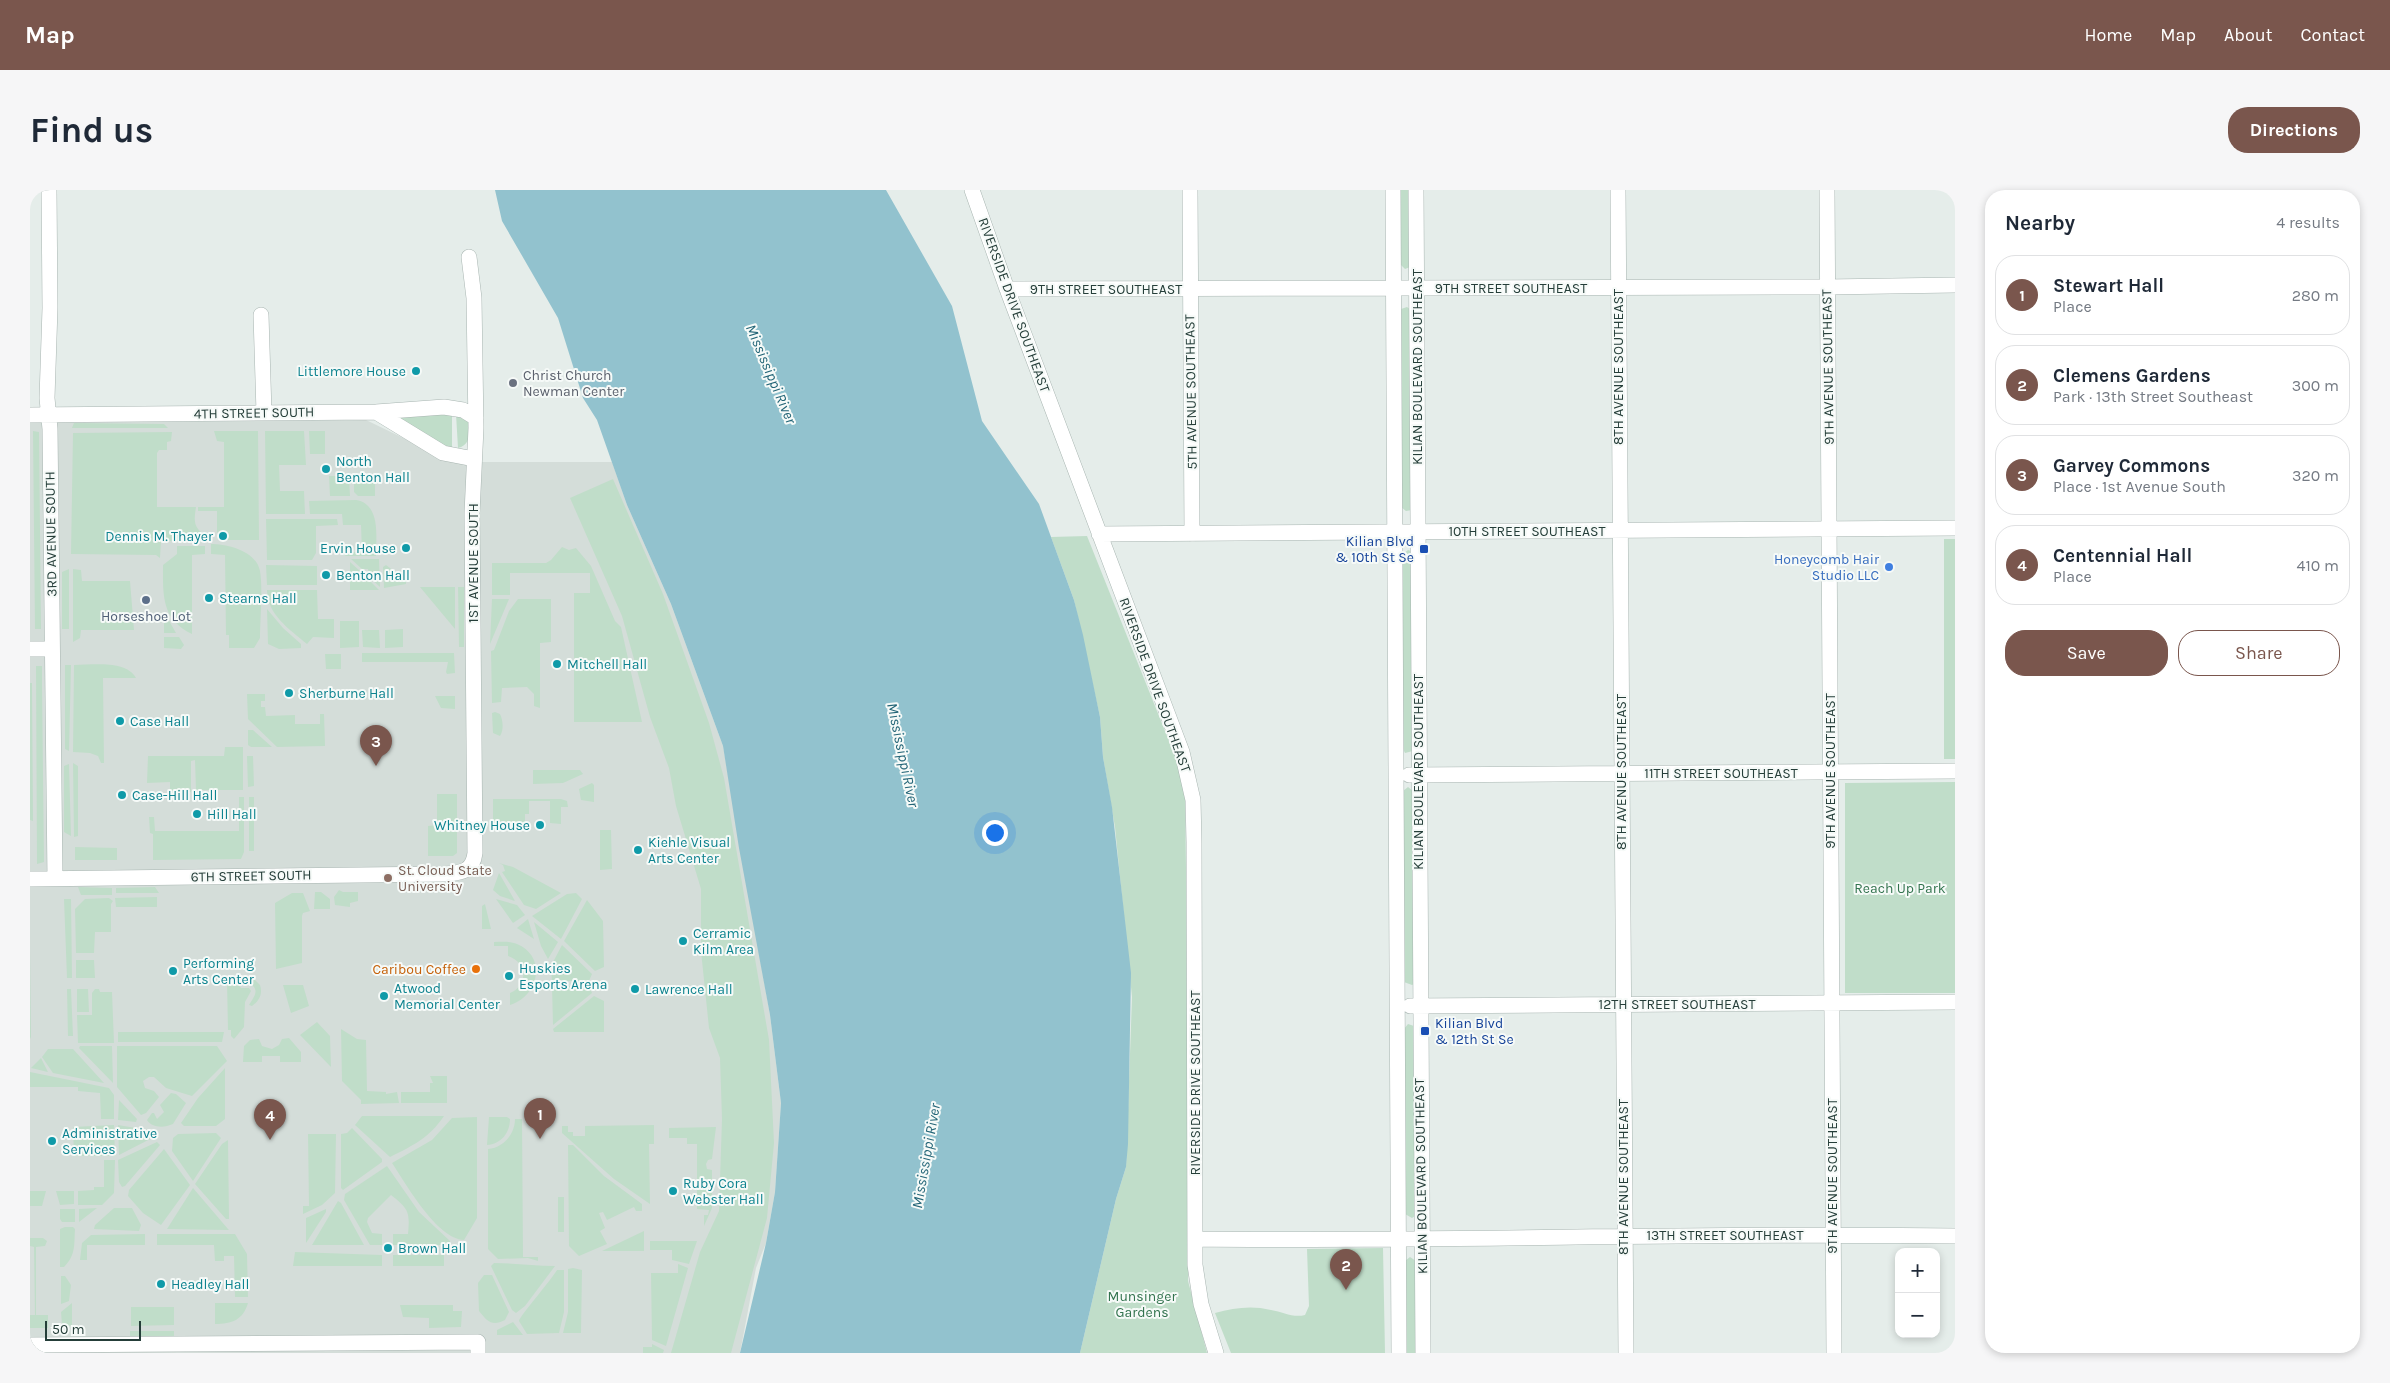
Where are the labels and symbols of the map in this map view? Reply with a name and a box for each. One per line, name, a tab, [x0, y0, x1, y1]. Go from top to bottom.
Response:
street label: RIVERSIDE DRIVE SOUTHEAST	[974, 215, 1054, 395]
street label: KILIAN BOULEVARD SOUTHEAST	[1409, 269, 1426, 465]
street label: 9TH STREET SOUTHEAST	[1435, 280, 1587, 297]
street label: 9TH STREET SOUTHEAST	[1030, 281, 1182, 298]
street label: 8TH AVENUE SOUTHEAST	[1610, 289, 1627, 445]
street label: 9TH AVENUE SOUTHEAST	[1818, 289, 1838, 445]
street label: 5TH AVENUE SOUTHEAST	[1181, 314, 1201, 470]
water label: Mississippi River	[742, 321, 800, 427]
place label: Littlemore House	[297, 363, 406, 380]
marker: Littlemore House	[410, 365, 422, 377]
place label: Christ Church Newman Center	[523, 367, 625, 400]
marker: Christ Church Newman Center	[507, 377, 519, 389]
street label: 4TH STREET SOUTH	[194, 403, 314, 423]
place label: North Benton Hall	[336, 453, 410, 486]
marker: North Benton Hall	[320, 463, 332, 475]
street label: 3RD AVENUE SOUTH	[41, 471, 61, 597]
street label: 1ST AVENUE SOUTH	[465, 503, 482, 623]
street label: 10TH STREET SOUTHEAST	[1448, 523, 1606, 540]
place label: Dennis M. Thayer	[105, 528, 214, 545]
marker: Dennis M. Thayer	[217, 530, 229, 542]
place label: Kilian Blvd & 10th St Se	[1335, 533, 1414, 566]
place label: Ervin House	[320, 540, 396, 557]
marker: Ervin House	[400, 542, 412, 554]
marker: Kilian Blvd & 10th St Se	[1418, 543, 1430, 555]
place label: Honeycomb Hair Studio LLC	[1774, 551, 1880, 584]
marker: Honeycomb Hair Studio LLC	[1883, 561, 1895, 573]
place label: Benton Hall	[336, 567, 410, 584]
marker: Benton Hall	[320, 569, 332, 581]
place label: Stearns Hall	[219, 590, 297, 607]
marker: Stearns Hall	[203, 592, 215, 604]
marker: Horseshoe Lot	[140, 594, 152, 606]
street label: RIVERSIDE DRIVE SOUTHEAST	[1115, 595, 1195, 775]
place label: Horseshoe Lot	[101, 608, 191, 625]
place label: Mitchell Hall	[567, 656, 647, 673]
marker: Mitchell Hall	[551, 658, 563, 670]
street label: KILIAN BOULEVARD SOUTHEAST	[1410, 674, 1427, 870]
place label: Sherburne Hall	[299, 685, 394, 702]
marker: Sherburne Hall	[283, 687, 295, 699]
street label: 9TH AVENUE SOUTHEAST	[1822, 693, 1839, 849]
street label: 8TH AVENUE SOUTHEAST	[1613, 694, 1630, 850]
water label: Mississippi River	[883, 701, 923, 810]
place label: Case Hall	[130, 713, 189, 730]
marker: Case Hall	[114, 715, 126, 727]
pin: 3	[360, 725, 392, 766]
street label: 11TH STREET SOUTHEAST	[1644, 765, 1798, 782]
place label: Case-Hill Hall	[132, 787, 217, 804]
marker: Case-Hill Hall	[116, 789, 128, 801]
place label: Hill Hall	[207, 806, 257, 823]
marker: Hill Hall	[191, 808, 203, 820]
place label: Whitney House	[434, 817, 530, 834]
marker: Whitney House	[534, 819, 546, 831]
your location	[982, 820, 1008, 846]
place label: Kiehle Visual Arts Center	[648, 834, 730, 867]
marker: Kiehle Visual Arts Center	[632, 844, 644, 856]
place label: St. Cloud State University	[398, 862, 492, 895]
street label: 6TH STREET SOUTH	[190, 866, 312, 886]
marker: St. Cloud State University	[382, 872, 394, 884]
park label: Reach Up Park	[1854, 880, 1946, 897]
place label: Cerramic Kilm Area	[693, 925, 754, 958]
marker: Cerramic Kilm Area	[677, 935, 689, 947]
place label: Performing Arts Center	[183, 955, 255, 988]
place label: Huskies Esports Arena	[519, 960, 608, 993]
place label: Caribou Coffee	[373, 961, 466, 978]
marker: Caribou Coffee	[470, 963, 482, 975]
marker: Performing Arts Center	[167, 965, 179, 977]
marker: Huskies Esports Arena	[503, 970, 515, 982]
place label: Atwood Memorial Center	[394, 980, 501, 1013]
place label: Lawrence Hall	[645, 981, 733, 998]
marker: Lawrence Hall	[629, 983, 641, 995]
marker: Atwood Memorial Center	[378, 990, 390, 1002]
street label: RIVERSIDE DRIVE SOUTHEAST	[1187, 991, 1204, 1175]
street label: 12TH STREET SOUTHEAST	[1599, 996, 1755, 1013]
place label: Kilian Blvd & 12th St Se	[1435, 1015, 1514, 1048]
marker: Kilian Blvd & 12th St Se	[1419, 1025, 1431, 1037]
street label: KILIAN BOULEVARD SOUTHEAST	[1411, 1078, 1431, 1274]
pin: 1	[524, 1098, 556, 1139]
street label: 9TH AVENUE SOUTHEAST	[1824, 1098, 1841, 1254]
pin: 4	[254, 1099, 286, 1140]
street label: 8TH AVENUE SOUTHEAST	[1615, 1099, 1632, 1255]
water label: Mississippi River	[908, 1101, 944, 1210]
place label: Administrative Services	[62, 1125, 157, 1158]
marker: Administrative Services	[46, 1135, 58, 1147]
place label: Ruby Cora Webster Hall	[683, 1175, 764, 1208]
marker: Ruby Cora Webster Hall	[667, 1185, 679, 1197]
street label: 13TH STREET SOUTHEAST	[1646, 1227, 1804, 1244]
place label: Brown Hall	[398, 1240, 466, 1257]
marker: Brown Hall	[382, 1242, 394, 1254]
pin: 2	[1330, 1249, 1362, 1290]
place label: Headley Hall	[171, 1276, 249, 1293]
marker: Headley Hall	[155, 1278, 167, 1290]
park label: Munsinger Gardens	[1108, 1288, 1177, 1321]
scale bar	[45, 1318, 141, 1341]

